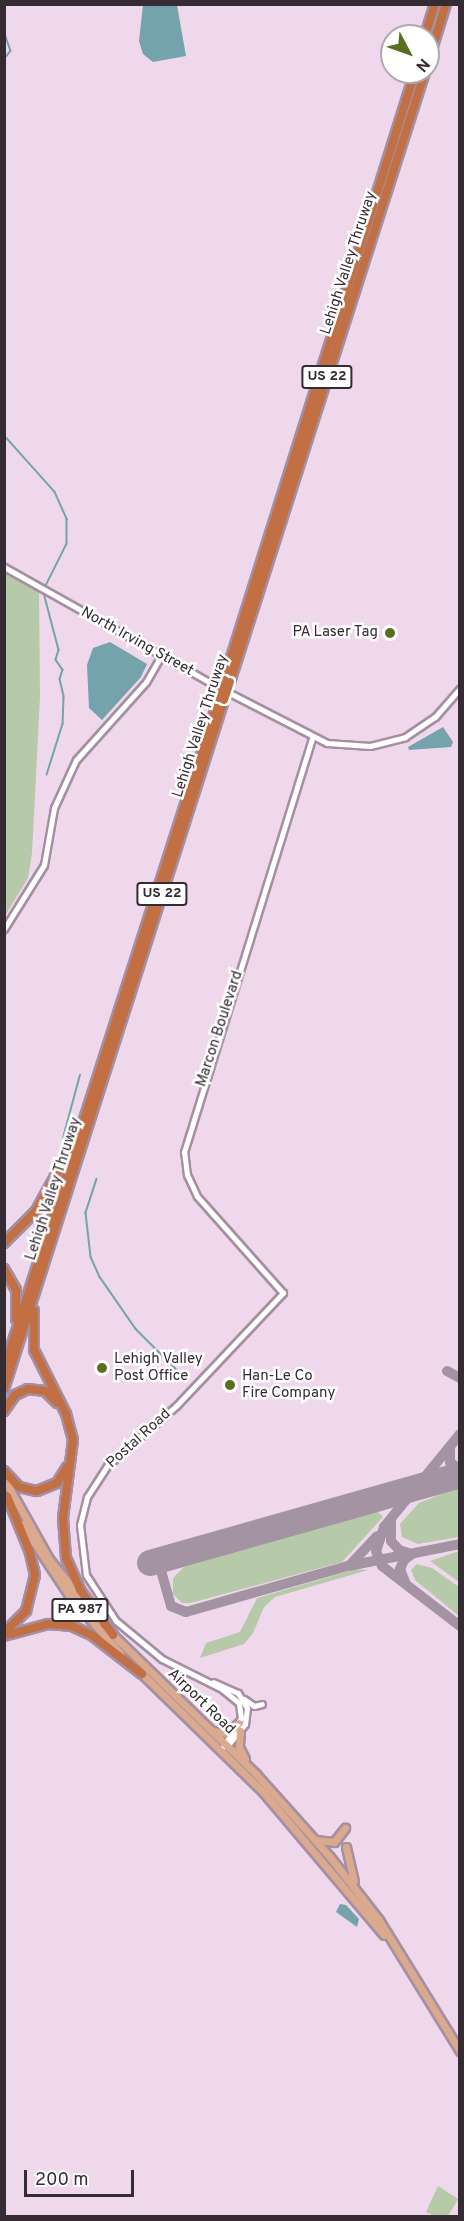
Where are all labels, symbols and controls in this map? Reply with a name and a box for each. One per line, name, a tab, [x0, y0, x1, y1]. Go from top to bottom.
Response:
north arrow	[380, 24, 440, 84]
text: N	[411, 54, 433, 75]
street label: Lehigh Valley Thruway	[317, 189, 381, 337]
road number: US 22	[300, 366, 354, 388]
street label: North Irving Street	[78, 604, 196, 680]
place label: PA Laser Tag	[291, 624, 378, 642]
marker: PA Laser Tag	[383, 626, 397, 640]
street label: Lehigh Valley Thruway	[169, 652, 233, 800]
road number: US 22	[135, 883, 189, 905]
street label: Marcon Boulevard	[193, 969, 247, 1089]
street label: Lehigh Valley Thruway	[22, 1115, 86, 1263]
place label: Lehigh Valley Post Office	[114, 1350, 203, 1385]
marker: Lehigh Valley Post Office	[95, 1361, 109, 1375]
place label: Han-Le Co Fire Company	[242, 1367, 335, 1402]
marker: Han-Le Co Fire Company	[223, 1378, 237, 1392]
street label: Postal Road	[103, 1405, 175, 1473]
road number: PA 987	[50, 1599, 110, 1621]
street label: Airport Road	[164, 1665, 238, 1739]
scale bar	[27, 2158, 136, 2196]
text: 200 m	[35, 2169, 88, 2192]

